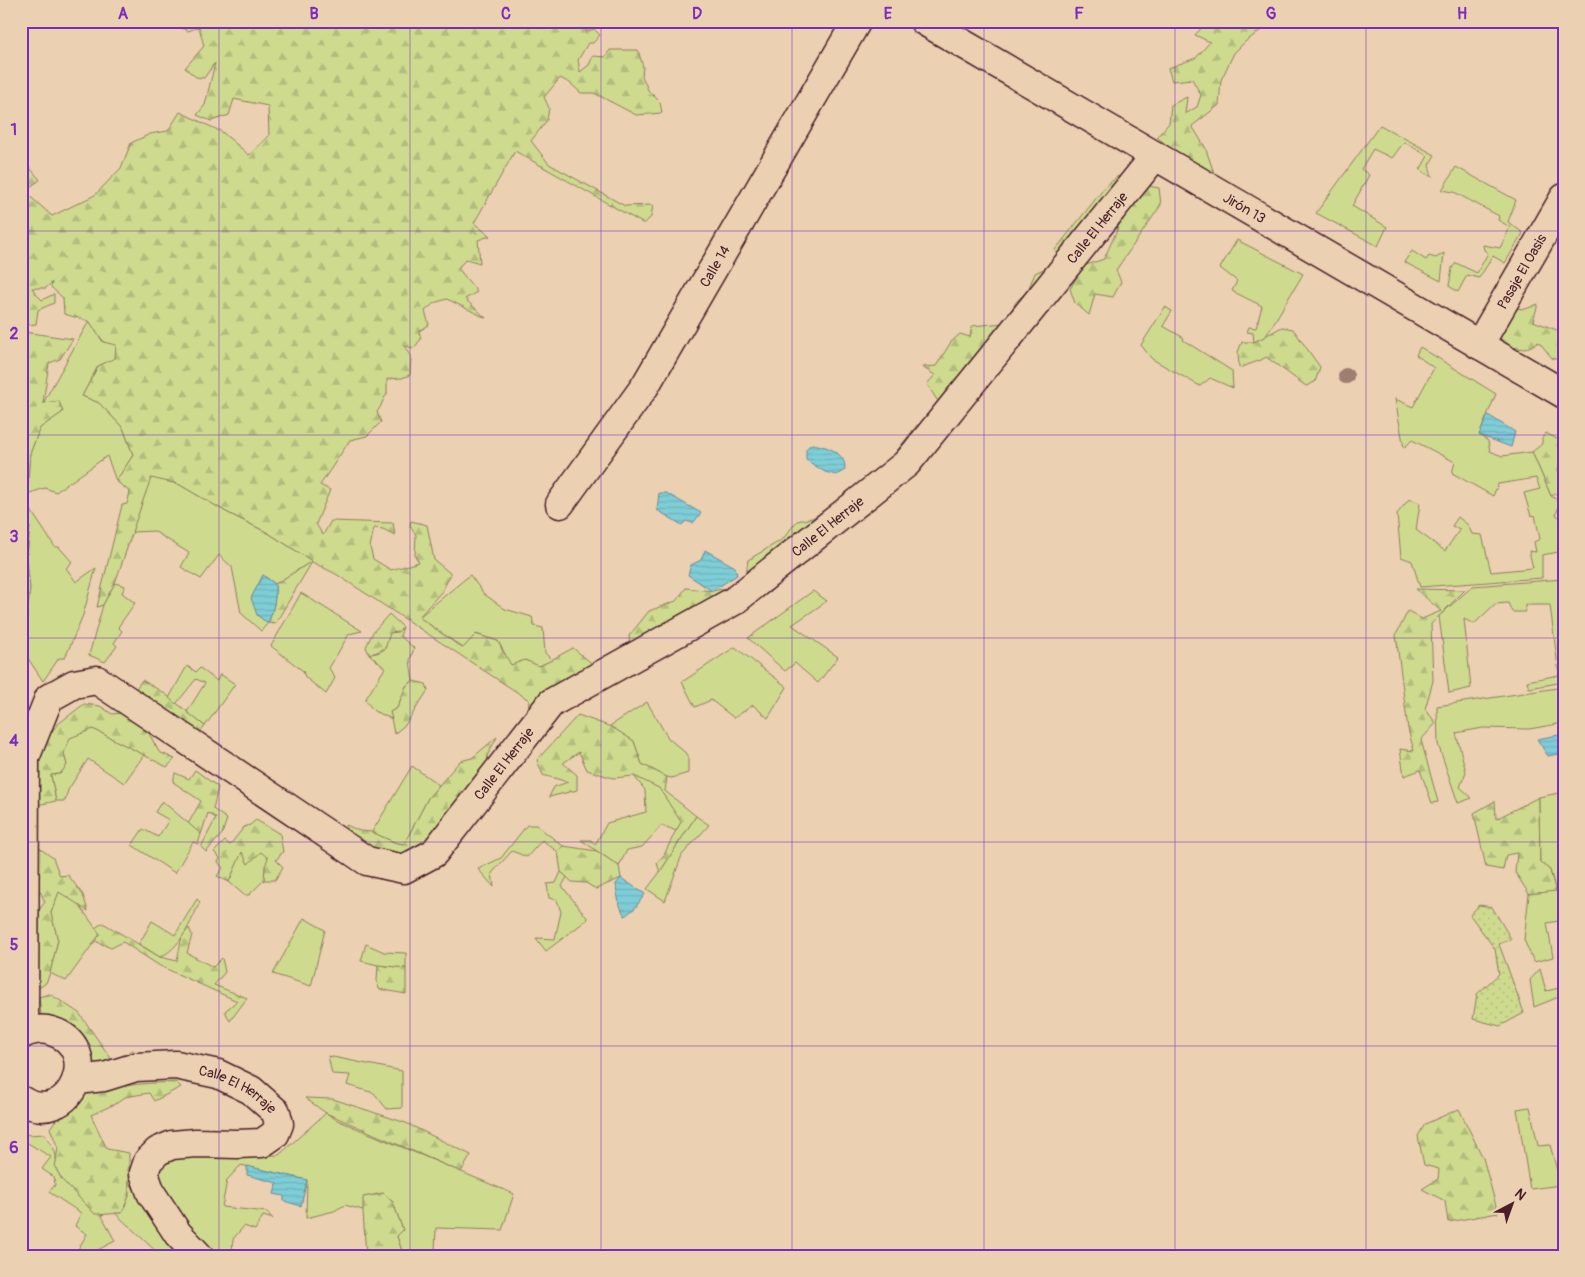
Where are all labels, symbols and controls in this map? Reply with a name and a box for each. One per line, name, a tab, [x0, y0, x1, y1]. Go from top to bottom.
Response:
text: A	[118, 4, 129, 24]
text: B	[309, 4, 319, 24]
text: C	[501, 4, 511, 24]
text: D	[692, 4, 702, 24]
text: E	[884, 4, 893, 24]
text: F	[1074, 4, 1084, 24]
text: G	[1266, 4, 1277, 24]
text: H	[1457, 4, 1467, 24]
text: 1	[11, 120, 17, 140]
street label: Calle El Herraje	[1063, 189, 1132, 267]
street label: Jirón 13	[1220, 189, 1269, 227]
street label: Pasaje El Oasis	[1494, 231, 1551, 312]
street label: Calle 14	[696, 243, 734, 290]
text: 2	[10, 324, 19, 344]
street label: Calle El Herraje	[788, 493, 867, 561]
text: 3	[10, 527, 19, 547]
street label: Calle El Herraje	[471, 724, 538, 804]
text: 4	[9, 731, 19, 751]
text: 5	[10, 935, 19, 955]
street label: Calle El Herraje	[197, 1062, 280, 1117]
text: 6	[9, 1138, 19, 1158]
north arrow	[1488, 1180, 1538, 1230]
text: N	[1511, 1185, 1529, 1204]

